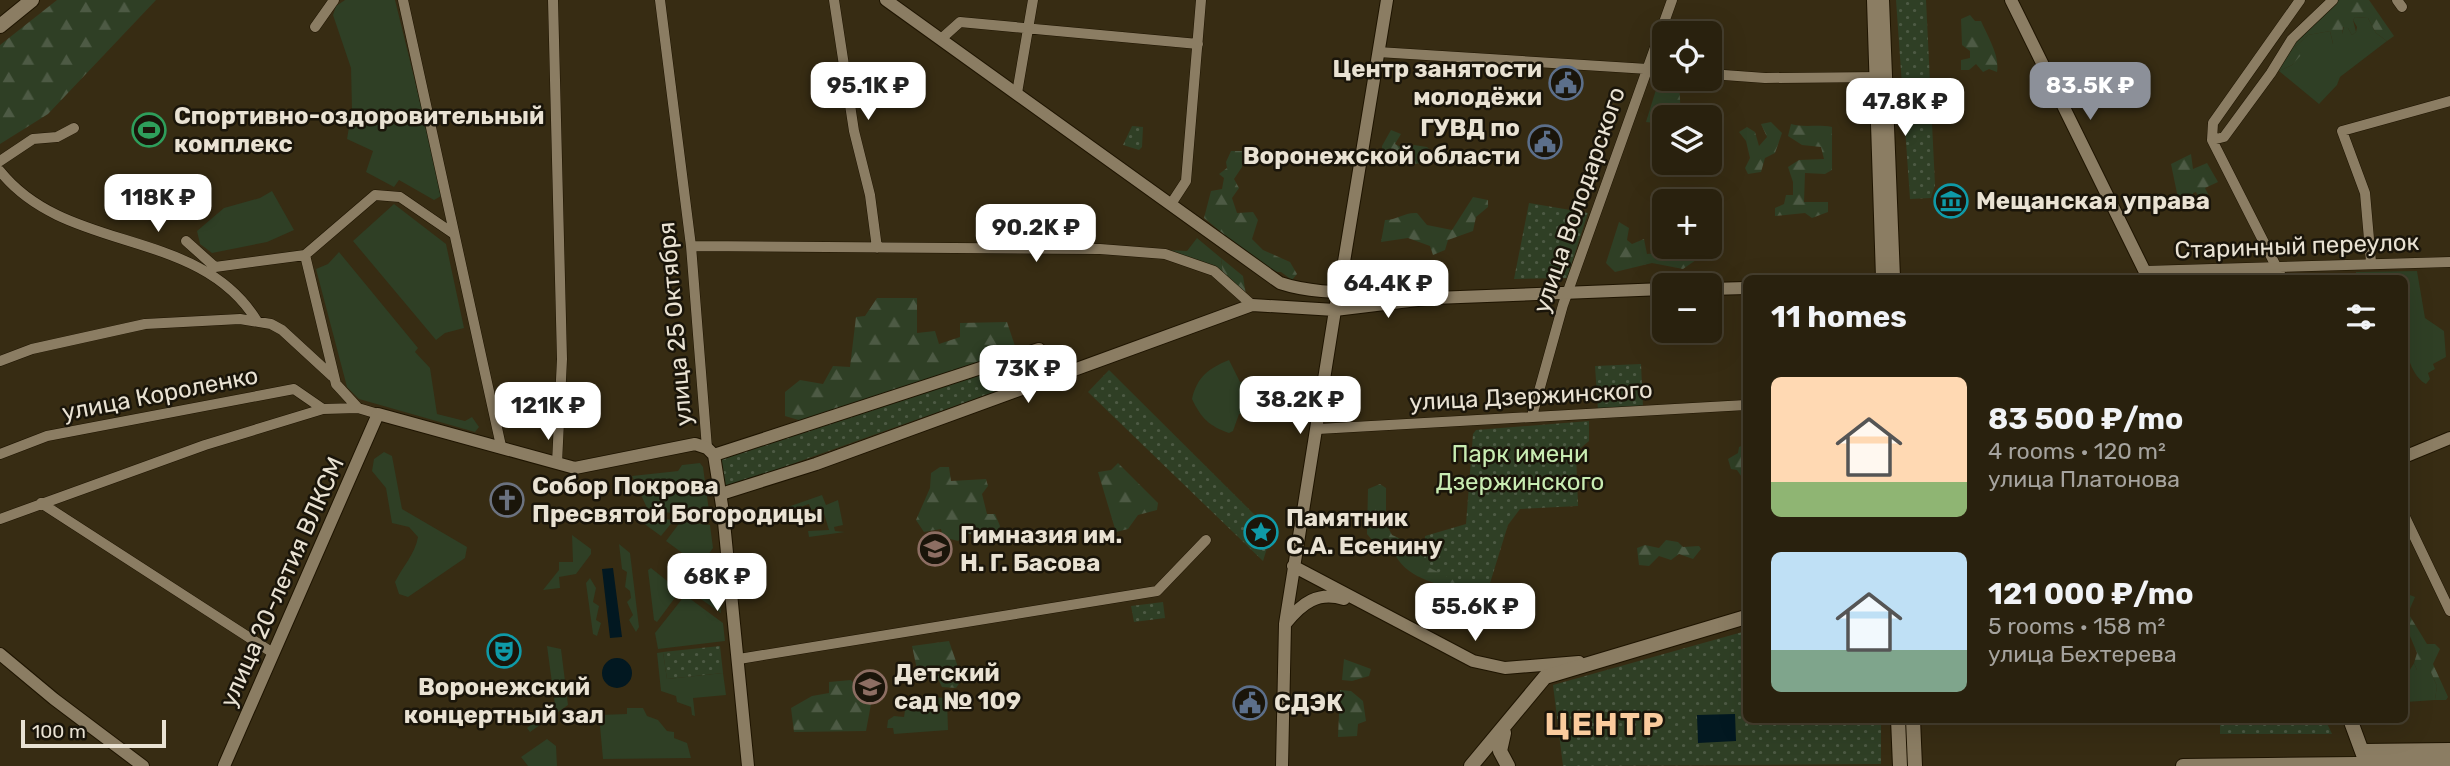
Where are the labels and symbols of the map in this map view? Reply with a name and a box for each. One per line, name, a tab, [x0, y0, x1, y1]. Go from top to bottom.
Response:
place label: Центр занятости молодёжи	[1333, 55, 1542, 111]
pin: 95.1K ₽	[803, 62, 933, 122]
pin: 83.5K ₽	[2025, 62, 2155, 122]
public building icon: Центр занятости молодёжи	[1547, 64, 1585, 102]
pin: 47.8K ₽	[1840, 78, 1970, 138]
street label: улица Володарского	[1527, 83, 1631, 317]
place label: Спортивно-оздоровительный комплекс	[174, 102, 544, 158]
sports icon: Спортивно-оздоровительный комплекс	[130, 111, 168, 149]
place label: ГУВД по Воронежской области	[1243, 114, 1520, 170]
public building icon: ГУВД по Воронежской области	[1526, 123, 1564, 161]
pin: 118K ₽	[101, 174, 215, 234]
museum icon: Мещанская управа	[1932, 182, 1970, 220]
place label: Мещанская управа	[1976, 187, 2210, 215]
pin: 90.2K ₽	[971, 204, 1101, 264]
street label: улица 25 Октября	[652, 221, 698, 427]
street label: Старинный переулок	[2174, 228, 2420, 264]
pin: 64.4K ₽	[1323, 260, 1453, 320]
pin: 73K ₽	[979, 346, 1077, 405]
street label: улица Короленко	[60, 361, 260, 427]
pin: 38.2K ₽	[1235, 376, 1365, 436]
street label: улица Дзержинского	[1409, 376, 1653, 416]
pin: 121K ₽	[491, 382, 605, 442]
park label: Парк имени Дзержинского	[1436, 440, 1604, 496]
street label: улица 20-летия ВЛКСМ	[214, 453, 350, 711]
place label: Собор Покрова Пресвятой Богородицы	[532, 472, 823, 528]
church icon: Собор Покрова Пресвятой Богородицы	[488, 481, 526, 519]
place label: Памятник С.А. Есенину	[1286, 504, 1443, 560]
place icon: Памятник С.А. Есенину	[1242, 513, 1280, 551]
place label: Гимназия им. Н. Г. Басова	[960, 521, 1122, 577]
school or university icon: Гимназия им. Н. Г. Басова	[916, 530, 954, 568]
pin: 68K ₽	[668, 554, 766, 613]
pin: 55.6K ₽	[1410, 584, 1540, 643]
theatre icon: Воронежский концертный зал	[485, 632, 523, 670]
place label: Детский сад № 109	[894, 659, 1021, 715]
school or university icon: Детский сад № 109	[851, 668, 889, 706]
place label: Воронежский концертный зал	[404, 673, 604, 729]
public building icon: СДЭК	[1231, 684, 1269, 722]
place label: СДЭК	[1274, 689, 1343, 717]
district label: ЦЕНТР	[1544, 705, 1666, 743]
scale bar	[21, 717, 166, 749]

